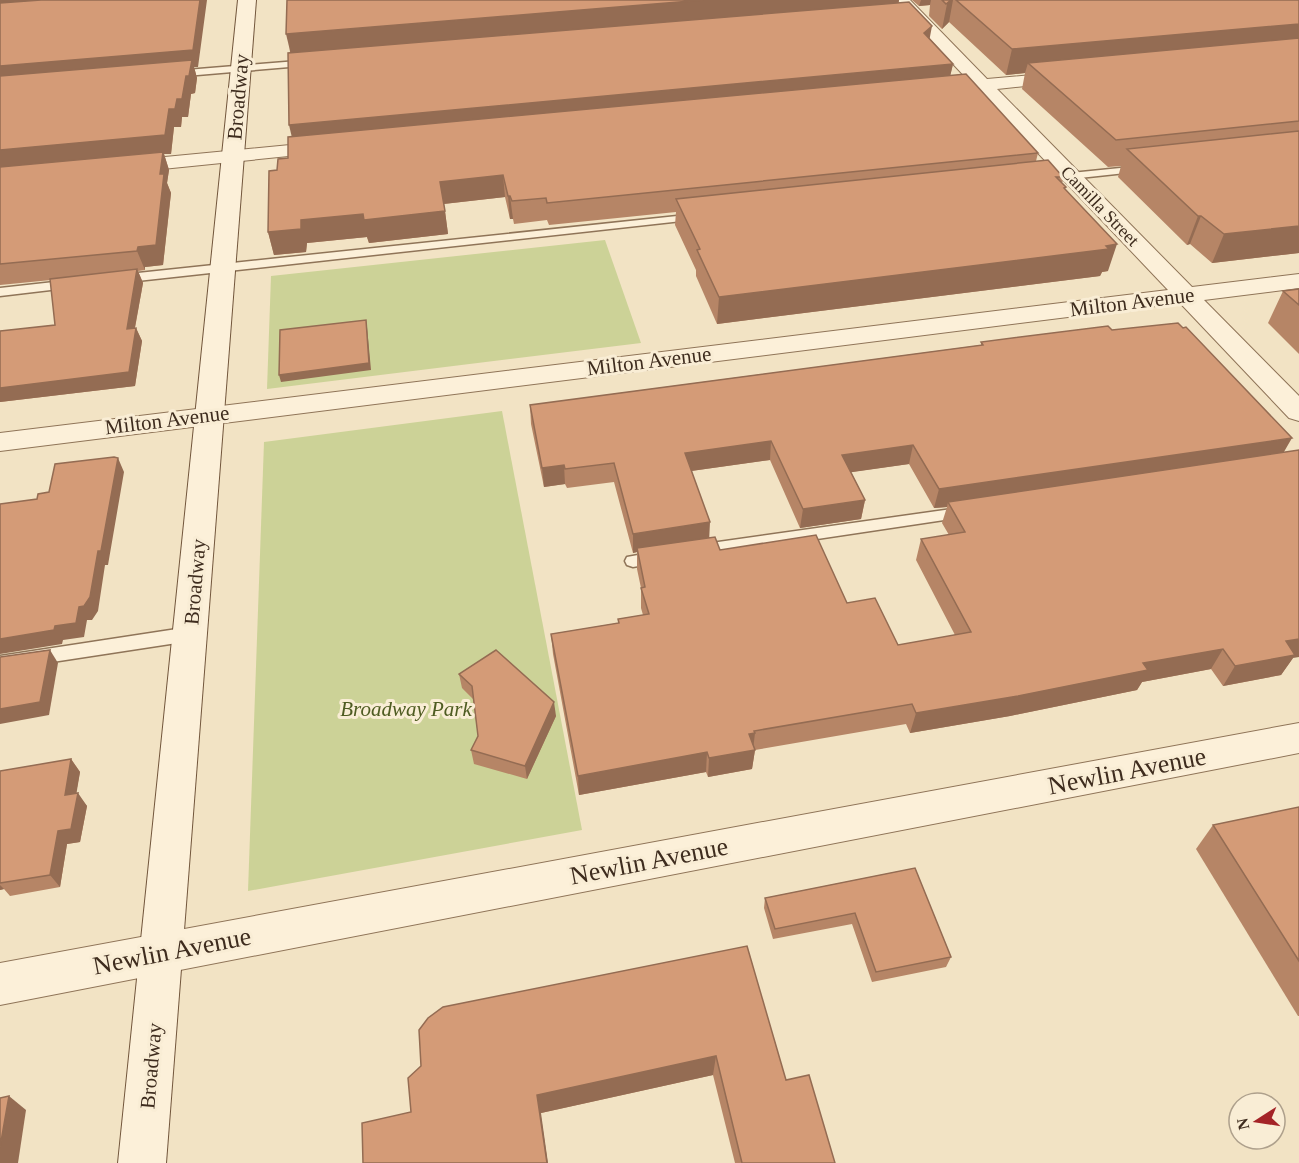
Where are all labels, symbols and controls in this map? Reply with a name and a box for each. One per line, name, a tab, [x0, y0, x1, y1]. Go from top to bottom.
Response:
street label: Broadway	[222, 52, 254, 141]
street label: Camilla Street	[1057, 162, 1143, 250]
street label: Milton Avenue	[1068, 282, 1196, 322]
street label: Milton Avenue	[585, 341, 713, 381]
street label: Milton Avenue	[103, 400, 231, 440]
street label: Broadway	[179, 537, 211, 626]
park label: Broadway Park	[340, 697, 472, 721]
street label: Newlin Avenue	[1045, 741, 1209, 801]
street label: Newlin Avenue	[567, 831, 731, 891]
street label: Newlin Avenue	[90, 921, 254, 981]
street label: Broadway	[135, 1021, 167, 1110]
north arrow	[1227, 1091, 1287, 1151]
text: N	[1233, 1116, 1252, 1131]

